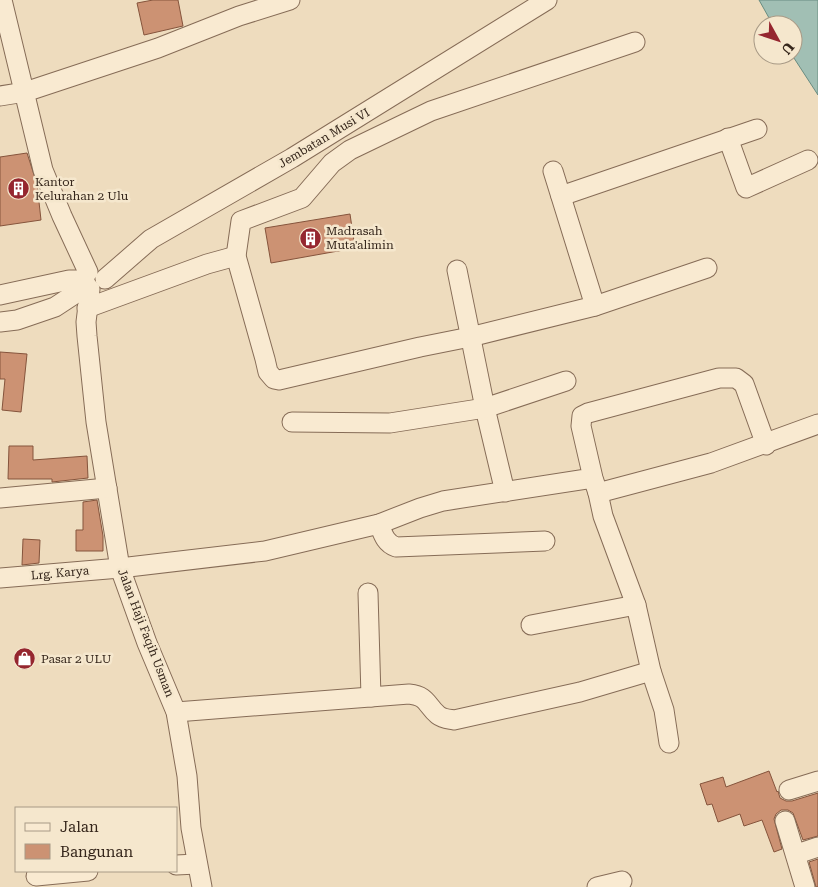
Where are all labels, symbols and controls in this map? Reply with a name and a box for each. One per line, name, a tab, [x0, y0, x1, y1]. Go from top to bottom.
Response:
north arrow	[753, 15, 803, 65]
text: U	[778, 39, 798, 58]
street label: Jembatan Musi VI	[276, 105, 372, 171]
place label: Kantor Kelurahan 2 Ulu	[35, 175, 129, 203]
building icon: Kantor Kelurahan 2 Ulu	[7, 177, 31, 201]
place label: Madrasah Muta'alimin	[326, 224, 394, 252]
building icon: Madrasah Muta'alimin	[298, 226, 322, 250]
street label: Lrg. Karya	[30, 563, 90, 583]
street label: Jalan Haji Faqih Usman	[115, 567, 177, 699]
shop icon: Pasar 2 ULU	[13, 647, 37, 671]
place label: Pasar 2 ULU	[41, 652, 112, 666]
legend	[15, 807, 178, 872]
text: Jalan	[60, 818, 99, 836]
text: Bangunan	[60, 843, 133, 861]

